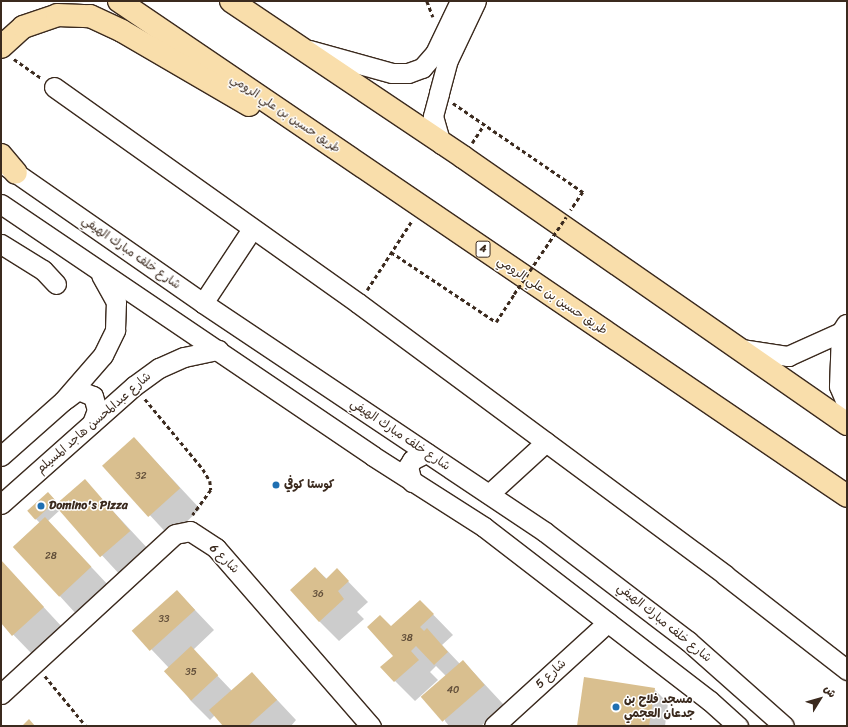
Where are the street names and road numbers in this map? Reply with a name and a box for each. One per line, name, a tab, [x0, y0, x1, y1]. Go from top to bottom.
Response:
street label: طريق حسين بن علي الرومي	[227, 72, 343, 156]
street label: شارع خلف مبارك الهيفي	[79, 213, 183, 293]
road number: 4	[475, 240, 491, 258]
street label: طريق حسين بن علي الرومي	[494, 254, 610, 338]
street label: شارع عبدالمحسن هاجد المسيلم	[34, 369, 154, 477]
street label: شارع خلف مبارك الهيفي	[347, 396, 453, 474]
street label: شارع 6	[206, 541, 242, 577]
street label: شارع خلف مبارك الهيفي	[614, 580, 714, 666]
street label: شارع 5	[533, 656, 569, 692]

